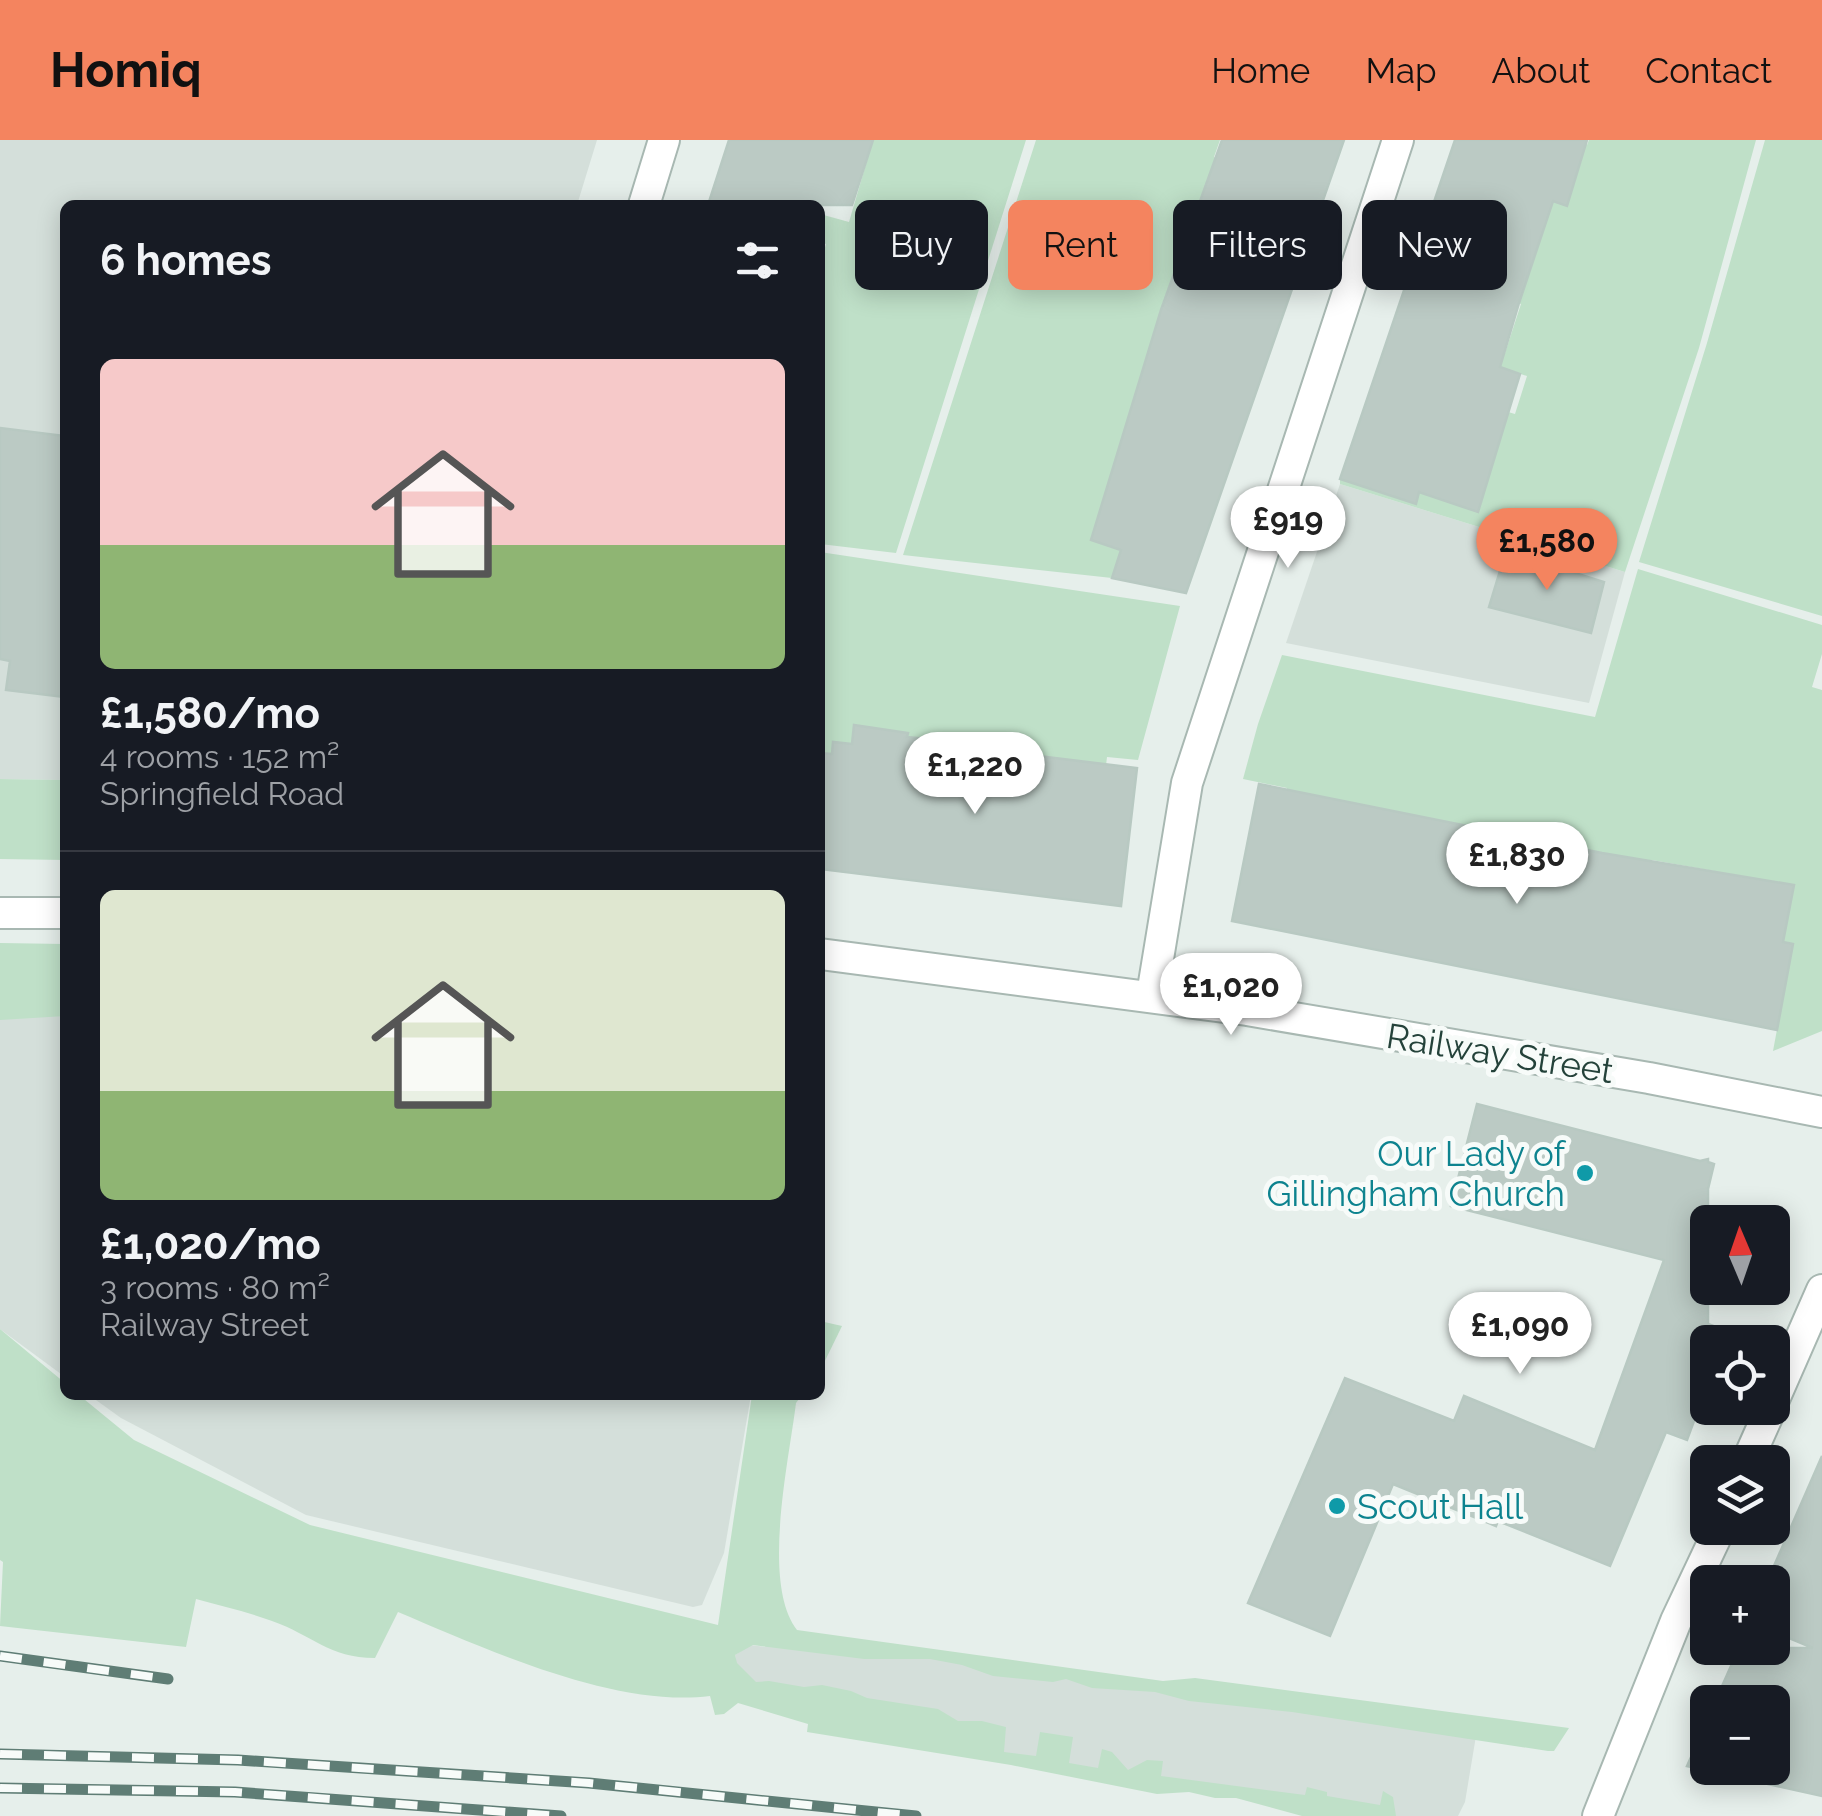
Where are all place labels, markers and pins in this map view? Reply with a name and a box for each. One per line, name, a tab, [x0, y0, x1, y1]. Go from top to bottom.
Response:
pin: £919	[1229, 486, 1347, 571]
pin: £1,580	[1466, 508, 1628, 593]
pin: £1,220	[894, 732, 1056, 817]
pin: £1,830	[1436, 822, 1598, 907]
pin: £1,020	[1150, 953, 1312, 1038]
place label: Our Lady of Gillingham Church	[1266, 1133, 1566, 1214]
marker: Our Lady of Gillingham Church	[1574, 1162, 1596, 1184]
pin: £1,090	[1439, 1292, 1601, 1377]
place label: Scout Hall	[1357, 1486, 1524, 1527]
marker: Scout Hall	[1326, 1495, 1348, 1517]

